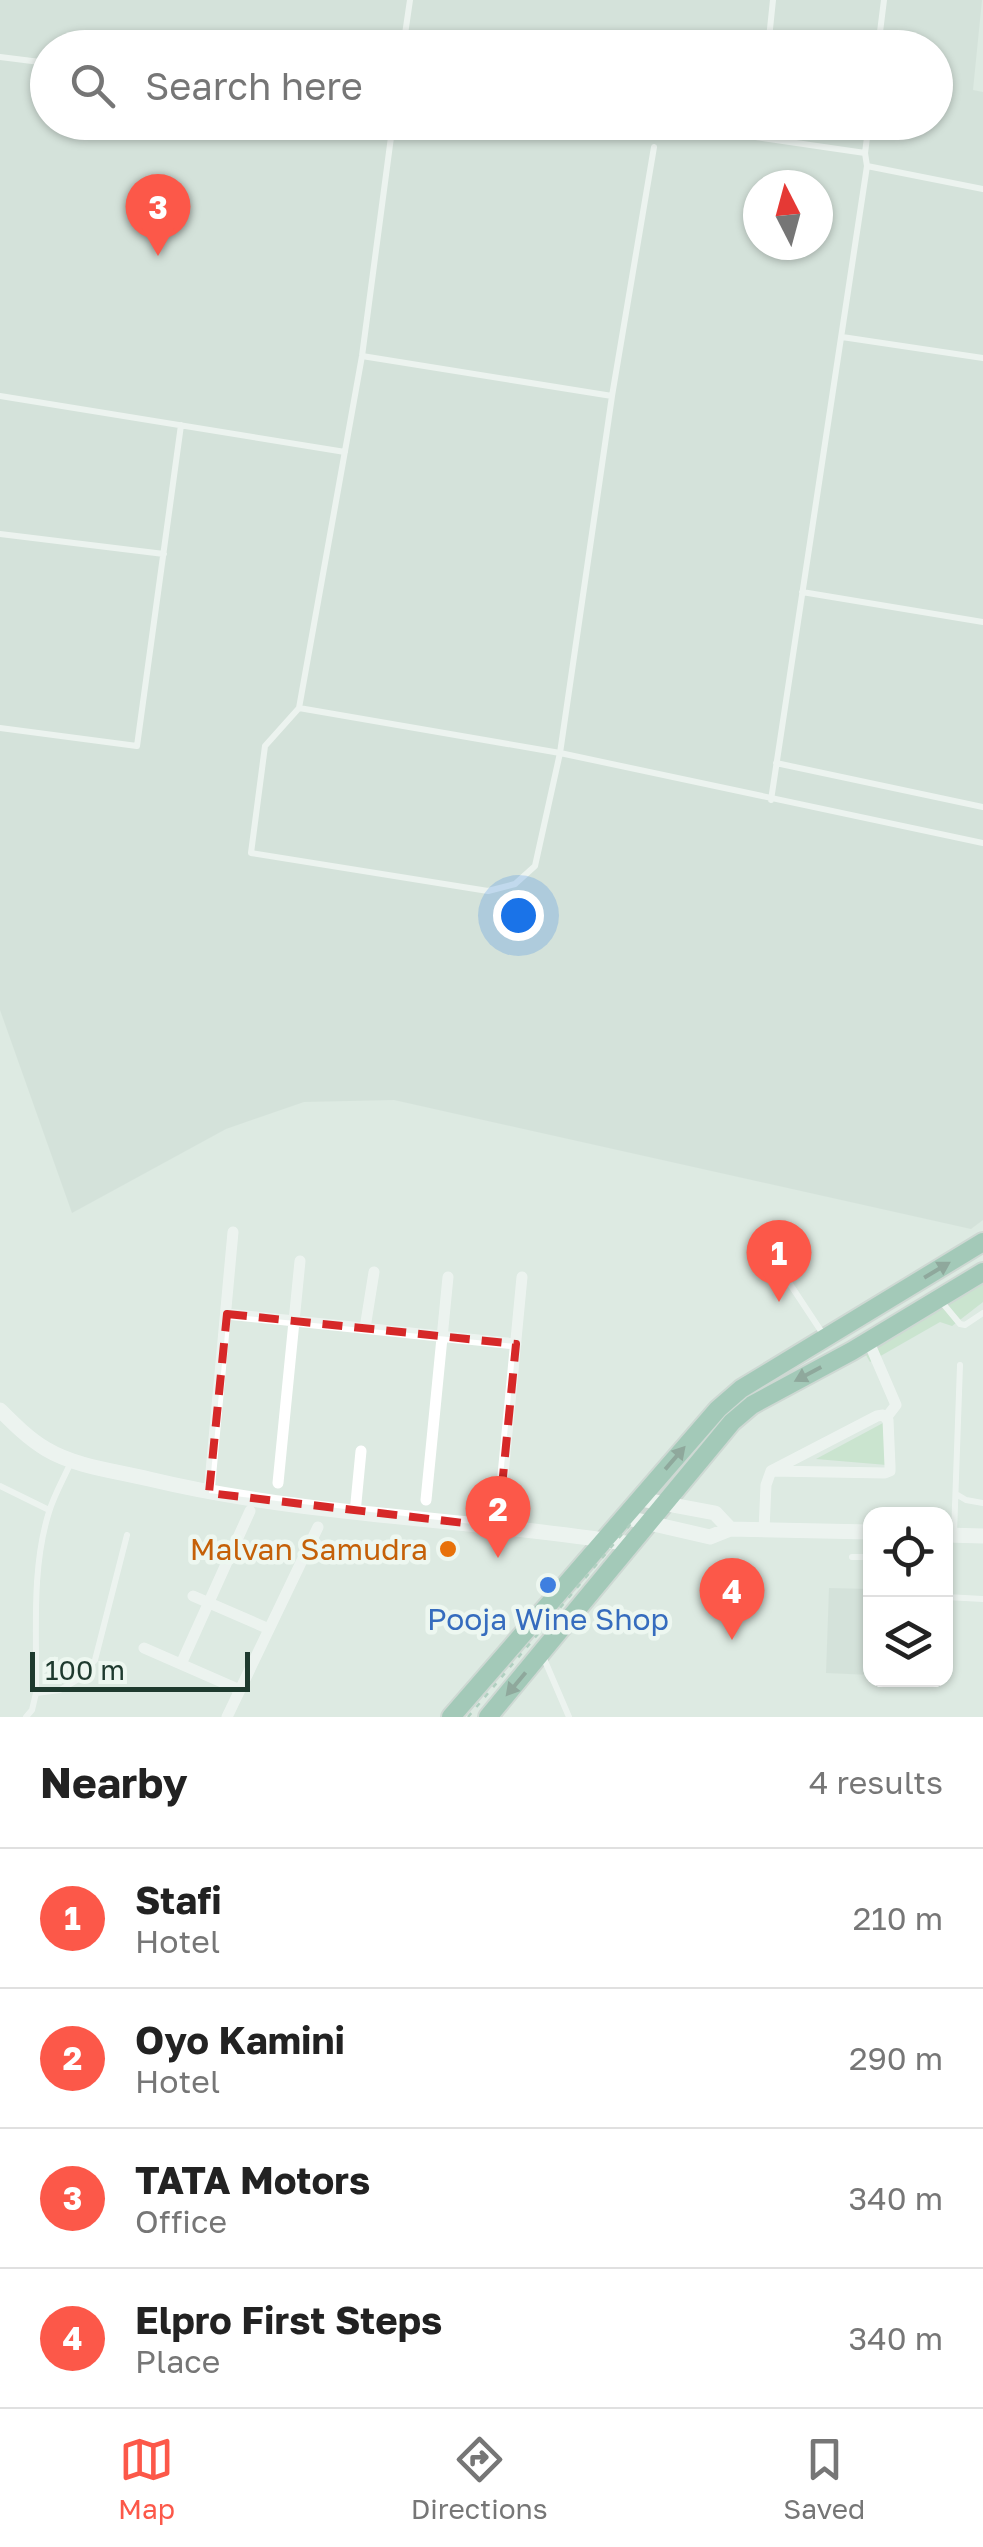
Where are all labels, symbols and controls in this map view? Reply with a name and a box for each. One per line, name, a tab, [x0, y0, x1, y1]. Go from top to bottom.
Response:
search box	[30, 30, 953, 140]
icon: search	[65, 58, 120, 113]
text: Search here	[145, 63, 363, 108]
north arrow	[743, 170, 833, 260]
pin: 3	[126, 174, 190, 256]
your location	[493, 890, 544, 941]
pin: 1	[746, 1220, 812, 1302]
one-way arrow	[923, 1262, 951, 1279]
one-way arrow	[794, 1365, 823, 1382]
one-way arrow	[664, 1446, 686, 1471]
pin: 2	[466, 1476, 530, 1558]
map controls	[863, 1507, 953, 1687]
button: locate	[863, 1507, 953, 1597]
place label: Malvan Samudra	[190, 1531, 428, 1567]
marker: Malvan Samudra	[437, 1538, 459, 1560]
pin: 4	[700, 1558, 764, 1640]
marker: Pooja Wine Shop	[537, 1574, 559, 1596]
button: layers	[863, 1597, 953, 1687]
place label: Pooja Wine Shop	[427, 1601, 669, 1637]
scale bar	[30, 1647, 250, 1692]
text: 100 m	[45, 1653, 125, 1686]
one-way arrow	[505, 1671, 527, 1696]
text: Nearby	[40, 1757, 188, 1807]
text: 4 results	[809, 1763, 943, 1801]
text: Stafi	[135, 1877, 222, 1922]
text: 1	[64, 1899, 81, 1937]
text: 210 m	[853, 1899, 943, 1937]
text: Hotel	[135, 1922, 220, 1960]
text: Oyo Kamini	[135, 2017, 345, 2062]
text: 2	[63, 2039, 82, 2077]
text: 290 m	[849, 2039, 943, 2077]
text: Hotel	[135, 2062, 220, 2100]
text: TATA Motors	[135, 2157, 370, 2202]
text: 3	[63, 2179, 82, 2217]
text: 340 m	[849, 2179, 943, 2217]
text: Office	[135, 2202, 227, 2240]
text: Elpro First Steps	[135, 2297, 442, 2342]
text: 4	[62, 2319, 83, 2357]
text: 340 m	[849, 2319, 943, 2357]
text: Place	[135, 2342, 220, 2380]
tab: Map	[118, 2432, 175, 2525]
tab: Directions	[411, 2432, 548, 2525]
tab: Saved	[783, 2432, 865, 2525]

